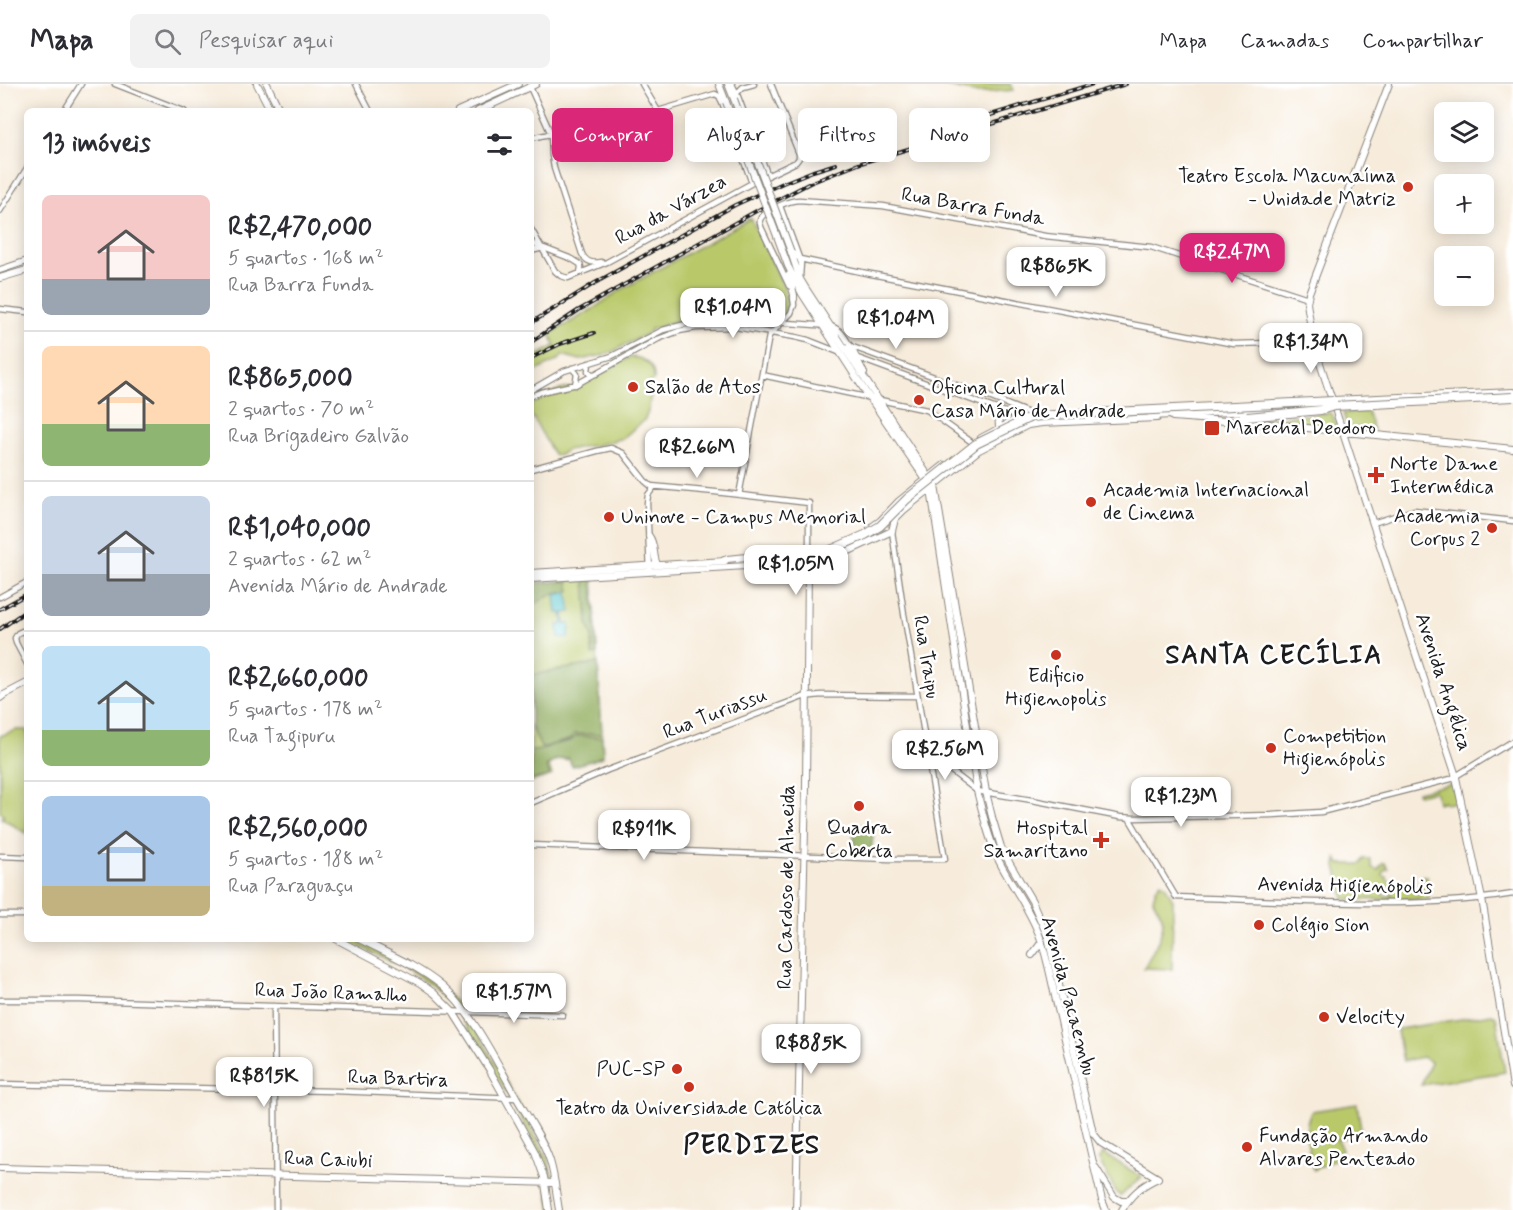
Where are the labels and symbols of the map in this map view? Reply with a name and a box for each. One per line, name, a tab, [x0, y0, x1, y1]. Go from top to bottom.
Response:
place label: Teatro Escola Macunaíma - Unidade Matriz	[1178, 163, 1396, 213]
street label: Rua da Várzea	[610, 168, 732, 252]
marker: Teatro Escola Macunaíma - Unidade Matriz	[1401, 180, 1415, 194]
street label: Rua Barra Funda	[899, 181, 1048, 233]
pin: R$2.47M	[1177, 233, 1287, 284]
pin: R$865K	[1007, 247, 1105, 298]
pin: R$1.04M	[678, 288, 788, 339]
pin: R$1.04M	[841, 299, 951, 350]
pin: R$1.34M	[1256, 323, 1366, 374]
place label: Salão de Atos	[645, 374, 761, 401]
place label: Oficina Cultural Casa Mário de Andrade	[931, 375, 1126, 425]
marker: Salão de Atos	[626, 380, 640, 394]
marker: Oficina Cultural Casa Mário de Andrade	[912, 393, 926, 407]
place label: Marechal Deodoro	[1226, 415, 1376, 442]
marker: Marechal Deodoro	[1203, 419, 1221, 437]
pin: R$2.66M	[642, 428, 752, 479]
place label: Norte Dame Intermédica	[1390, 451, 1498, 501]
marker: Norte Dame Intermédica	[1367, 466, 1385, 484]
place label: Academia Internacional de Cinema	[1103, 477, 1309, 527]
marker: Academia Internacional de Cinema	[1084, 495, 1098, 509]
place label: Academia Corpus 2	[1394, 503, 1480, 553]
place label: Uninove - Campus Memorial	[621, 504, 866, 531]
marker: Uninove - Campus Memorial	[602, 510, 616, 524]
marker: Academia Corpus 2	[1485, 521, 1499, 535]
pin: R$1.05M	[741, 545, 851, 596]
street label: Avenida Angélica	[1406, 610, 1478, 755]
street label: Rua Traipu	[906, 613, 946, 701]
district label: SANTA CECÍLIA	[1165, 637, 1383, 673]
marker: Edificio Higienopolis	[1049, 648, 1063, 662]
place label: Edificio Higienopolis	[1005, 663, 1107, 715]
street label: Rua Turiassu	[659, 682, 771, 746]
place label: Competition Higienópolis	[1283, 723, 1386, 775]
pin: R$2.56M	[890, 730, 1000, 781]
marker: Competition Higienópolis	[1264, 741, 1278, 755]
pin: R$1.23M	[1126, 777, 1236, 828]
street label: Rua Cardoso de Almeida	[772, 784, 802, 990]
marker: Quadra Coberta	[852, 799, 866, 813]
pin: R$911K	[595, 810, 693, 861]
place label: Quadra Coberta	[825, 815, 893, 865]
place label: Hospital Samaritano	[983, 815, 1088, 865]
marker: Hospital Samaritano	[1092, 831, 1110, 849]
street label: Avenida Higienópolis	[1257, 871, 1433, 903]
place label: Colégio Sion	[1271, 912, 1370, 939]
street label: Avenida Pacaembu	[1034, 913, 1102, 1079]
marker: Colégio Sion	[1252, 918, 1266, 932]
pin: R$1.57M	[459, 973, 569, 1024]
street label: Rua João Ramalho	[254, 977, 408, 1009]
place label: Velocity	[1336, 1004, 1405, 1031]
marker: Velocity	[1317, 1010, 1331, 1024]
pin: R$885K	[762, 1024, 860, 1075]
place label: PUC-SP	[596, 1056, 666, 1083]
pin: R$815K	[215, 1057, 313, 1108]
marker: PUC-SP	[670, 1062, 684, 1076]
street label: Rua Bartira	[347, 1064, 449, 1094]
marker: Teatro da Universidade Católica	[682, 1080, 696, 1094]
place label: Teatro da Universidade Católica	[555, 1095, 823, 1122]
place label: Fundação Armando Alvares Penteado	[1259, 1123, 1428, 1173]
district label: PERDIZES	[683, 1129, 821, 1163]
marker: Fundação Armando Alvares Penteado	[1240, 1140, 1254, 1154]
street label: Rua Caiubi	[283, 1145, 373, 1175]

